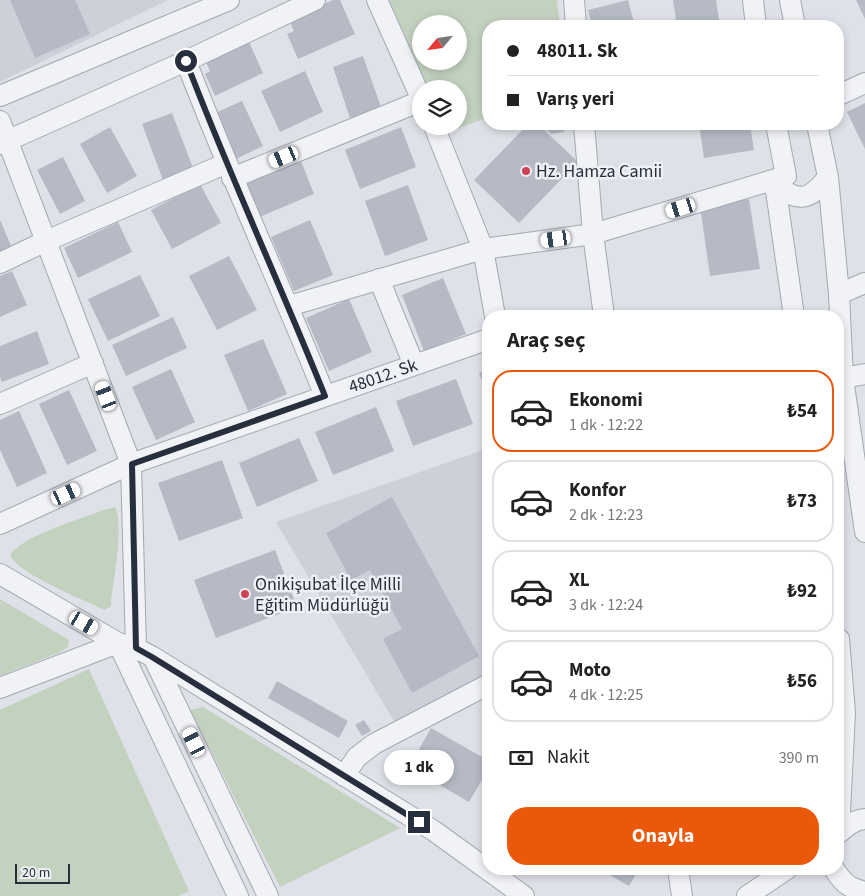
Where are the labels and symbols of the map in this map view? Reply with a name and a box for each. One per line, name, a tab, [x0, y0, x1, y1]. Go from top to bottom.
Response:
north arrow	[412, 15, 468, 70]
route start	[175, 50, 197, 72]
car	[267, 144, 300, 170]
place label: Hz. Hamza Camii	[536, 159, 662, 184]
marker: Hz. Hamza Camii	[520, 165, 532, 177]
car	[664, 196, 697, 220]
car	[540, 229, 571, 249]
street label: 48012. Sk	[345, 353, 421, 399]
car	[93, 379, 118, 413]
car	[49, 481, 82, 507]
place label: Onikişubat İlçe Milli Eğitim Müdürlüğü	[255, 572, 401, 618]
marker: Onikişubat İlçe Milli Eğitim Müdürlüğü	[239, 588, 251, 600]
car	[67, 609, 100, 637]
car	[180, 725, 207, 759]
callout: 1 dk	[384, 750, 454, 784]
route end	[408, 811, 430, 833]
scale bar	[15, 861, 70, 884]

